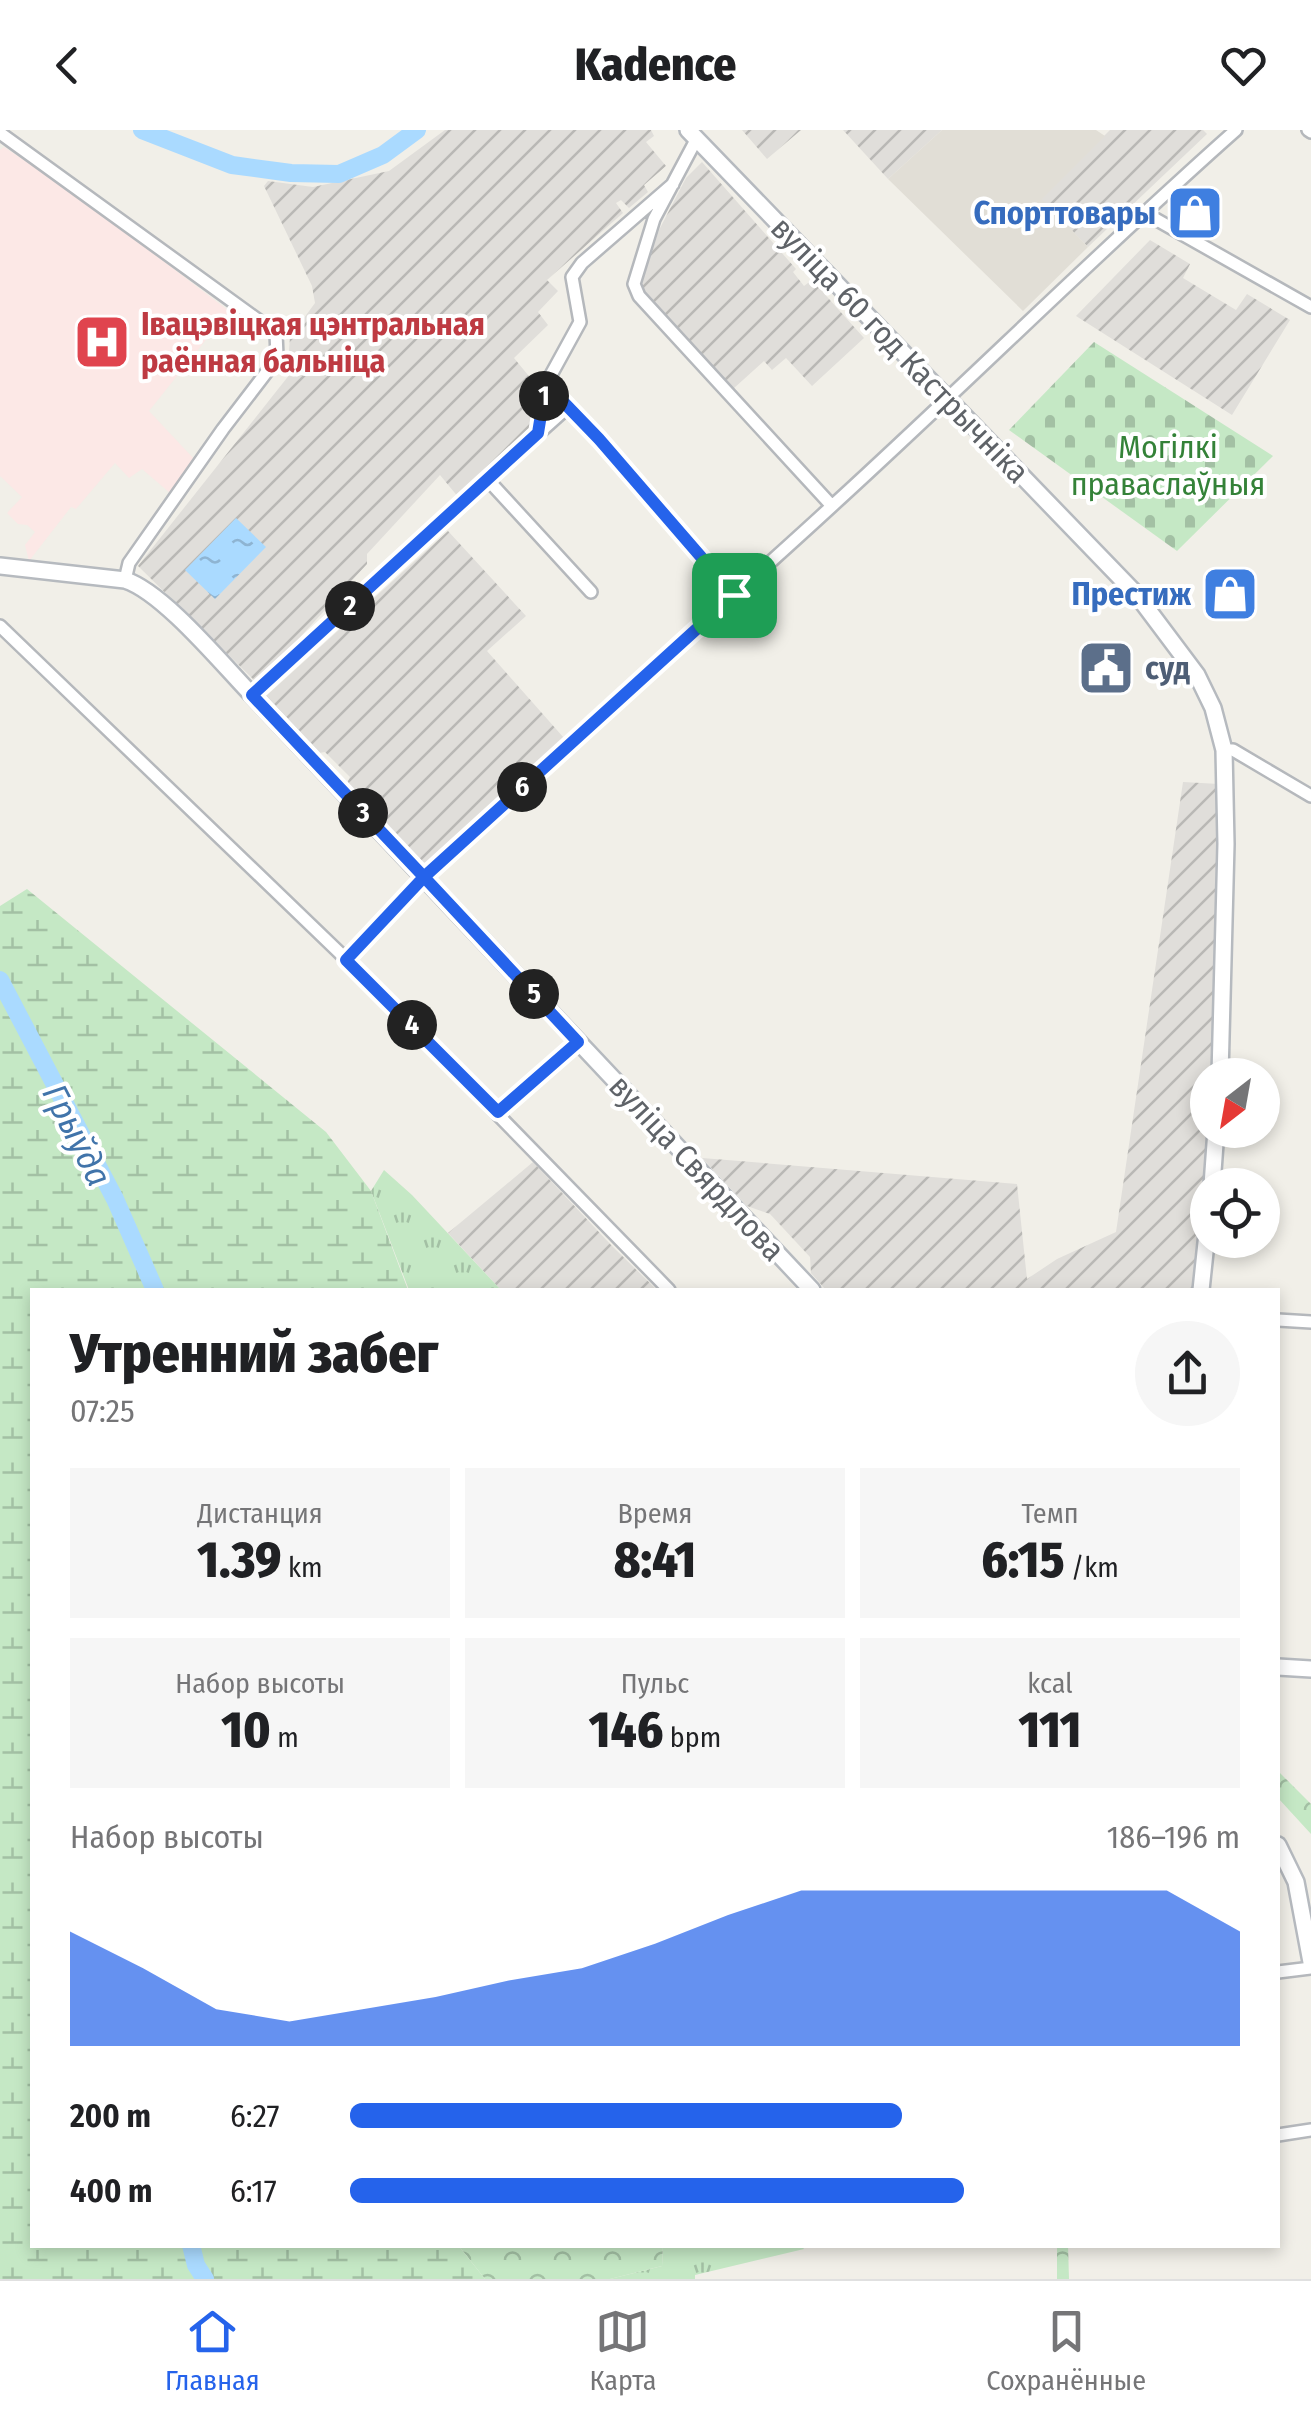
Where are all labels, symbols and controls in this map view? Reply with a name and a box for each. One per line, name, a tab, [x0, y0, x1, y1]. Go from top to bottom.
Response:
icon: back	[40, 38, 95, 93]
text: Kadence	[575, 38, 736, 92]
icon: heart	[1216, 38, 1271, 93]
shop icon: Спорттовары	[1165, 183, 1225, 243]
place label: Спорттовары	[973, 194, 1156, 232]
street label: вуліца 60 год Кастрычніка	[763, 209, 1037, 491]
place label: Івацэвіцкая цэнтральная раённая бальніца	[141, 305, 485, 380]
hospital icon: Івацэвіцкая цэнтральная раённая бальніца	[72, 312, 132, 372]
pin: 1	[519, 371, 569, 421]
text: 1	[538, 379, 550, 412]
park label: Могілкі праваслаўныя	[1071, 428, 1265, 503]
pin	[692, 553, 777, 638]
shop icon: Престиж	[1200, 564, 1260, 624]
icon: arrive	[707, 568, 762, 623]
place label: Престиж	[1072, 575, 1191, 613]
pin: 2	[325, 581, 375, 631]
text: 2	[344, 589, 356, 622]
public building icon: суд	[1076, 638, 1136, 698]
place label: суд	[1145, 649, 1190, 687]
pin: 6	[497, 762, 547, 812]
text: 6	[515, 770, 529, 803]
pin: 3	[338, 788, 388, 838]
text: 3	[356, 796, 370, 829]
pin: 5	[509, 969, 559, 1019]
text: 5	[527, 977, 541, 1010]
pin: 4	[387, 1000, 437, 1050]
text: 4	[405, 1008, 419, 1041]
north arrow	[1190, 1058, 1280, 1148]
map controls	[1190, 1058, 1280, 1258]
street label: вуліца Свярдлова	[601, 1067, 793, 1269]
water label: Грыўда	[34, 1077, 120, 1193]
button: locate	[1190, 1168, 1280, 1258]
text: Утренний забег	[70, 1321, 438, 1387]
button: share	[1135, 1321, 1240, 1426]
text: 07:25	[70, 1392, 135, 1430]
text: Дистанция	[197, 1497, 323, 1530]
text: Время	[618, 1497, 692, 1530]
text: Темп	[1021, 1497, 1079, 1530]
text: 1.39	[197, 1530, 281, 1590]
text: 8:41	[614, 1530, 696, 1590]
text: 6:15	[981, 1530, 1064, 1590]
text: km	[281, 1551, 323, 1584]
text: /km	[1064, 1551, 1119, 1584]
text: Набор высоты	[175, 1667, 345, 1700]
text: Пульс	[621, 1667, 689, 1700]
text: kcal	[1027, 1667, 1073, 1700]
text: 10	[221, 1700, 271, 1760]
text: 146	[589, 1700, 663, 1760]
text: 111	[1018, 1700, 1082, 1760]
text: m	[271, 1721, 299, 1754]
text: bpm	[663, 1721, 721, 1754]
text: Набор высоты	[70, 1818, 264, 1856]
text: 186–196 m	[1107, 1818, 1240, 1856]
text: 200 m	[70, 2097, 151, 2135]
text: 6:27	[230, 2097, 280, 2135]
text: 400 m	[70, 2172, 152, 2210]
text: 6:17	[230, 2172, 277, 2210]
tab: Главная	[165, 2304, 260, 2397]
tab: Карта	[590, 2304, 656, 2397]
tab: Сохранённые	[986, 2304, 1146, 2397]

